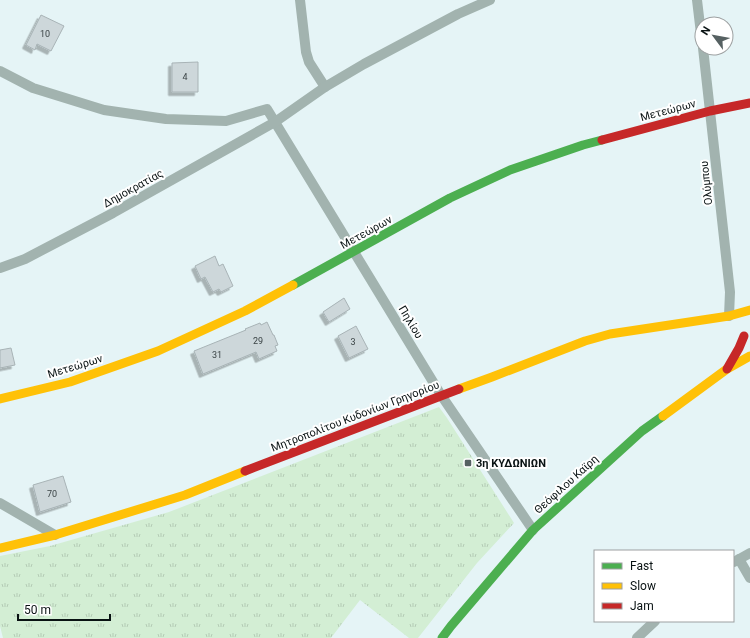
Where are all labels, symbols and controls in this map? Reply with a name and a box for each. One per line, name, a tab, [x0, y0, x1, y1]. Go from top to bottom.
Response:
north arrow	[694, 16, 734, 56]
text: N	[698, 24, 714, 38]
house number: 10	[40, 29, 50, 39]
house number: 4	[182, 72, 188, 82]
street label: Μετεώρων	[639, 97, 698, 124]
street label: Ολύμπου	[698, 160, 715, 206]
street label: Δημοκρατίας	[101, 167, 166, 210]
street label: Μετεώρων	[338, 213, 395, 252]
street label: Πηλίου	[396, 303, 425, 341]
house number: 29	[253, 336, 263, 346]
house number: 3	[350, 337, 356, 347]
house number: 31	[212, 350, 222, 360]
street label: Μετεώρων	[46, 352, 105, 381]
street label: Μητροπολίτου Κυδονίων Γρηγορίου	[269, 378, 441, 455]
street label: Θεόφιλου Καϊρη	[532, 452, 601, 516]
place label: 3η ΚΥΔΩΝΙΩΝ	[476, 457, 546, 470]
marker: 3η ΚΥΔΩΝΙΩΝ	[463, 458, 473, 468]
house number: 70	[47, 489, 57, 499]
legend	[594, 550, 734, 622]
text: Fast	[630, 559, 653, 573]
text: Slow	[630, 579, 656, 593]
scale bar	[18, 596, 110, 622]
text: Jam	[630, 599, 654, 613]
text: 50 m	[24, 603, 51, 617]

